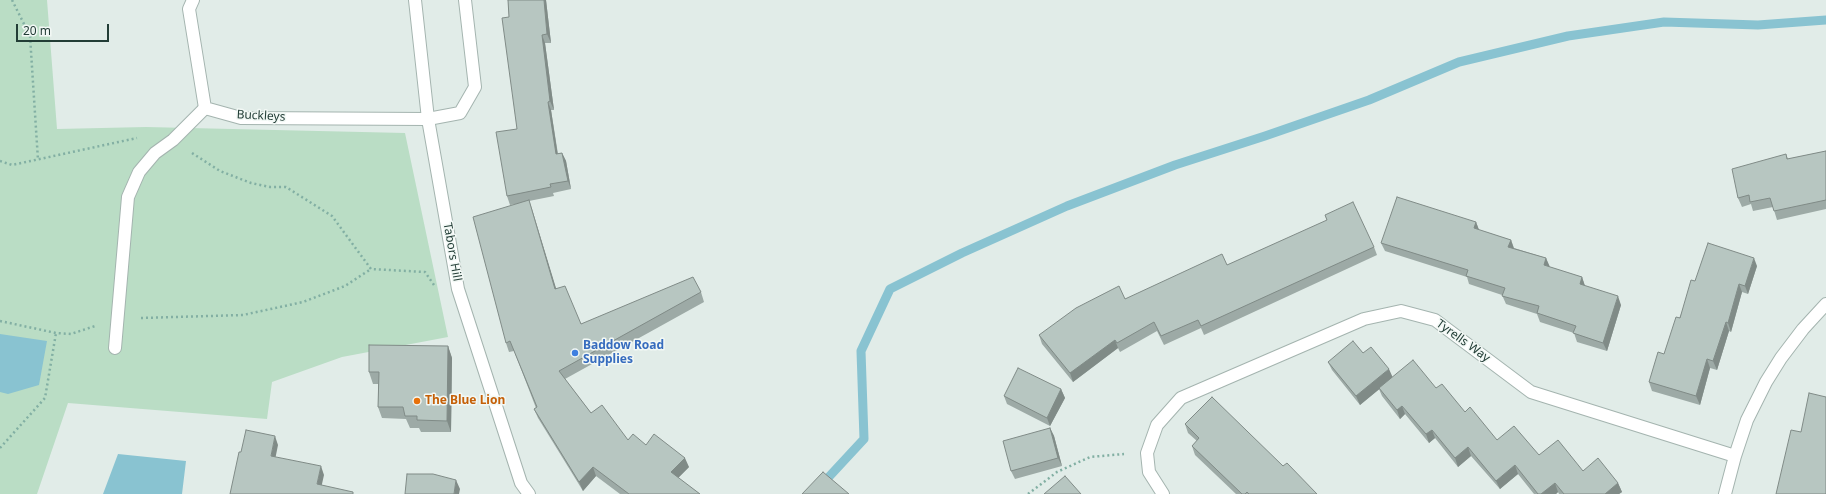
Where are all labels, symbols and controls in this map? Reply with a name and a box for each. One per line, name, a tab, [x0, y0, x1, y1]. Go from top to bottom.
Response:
scale bar	[18, 16, 111, 42]
text: 20 m	[23, 22, 51, 39]
street label: Buckleys	[236, 108, 286, 124]
street label: Tabors Hill	[440, 222, 464, 282]
street label: Tyrells Way	[1433, 317, 1493, 365]
place label: Baddow Road Supplies	[583, 339, 664, 367]
marker: Baddow Road Supplies	[570, 348, 580, 358]
place label: The Blue Lion	[425, 394, 505, 408]
marker: The Blue Lion	[412, 396, 422, 406]

